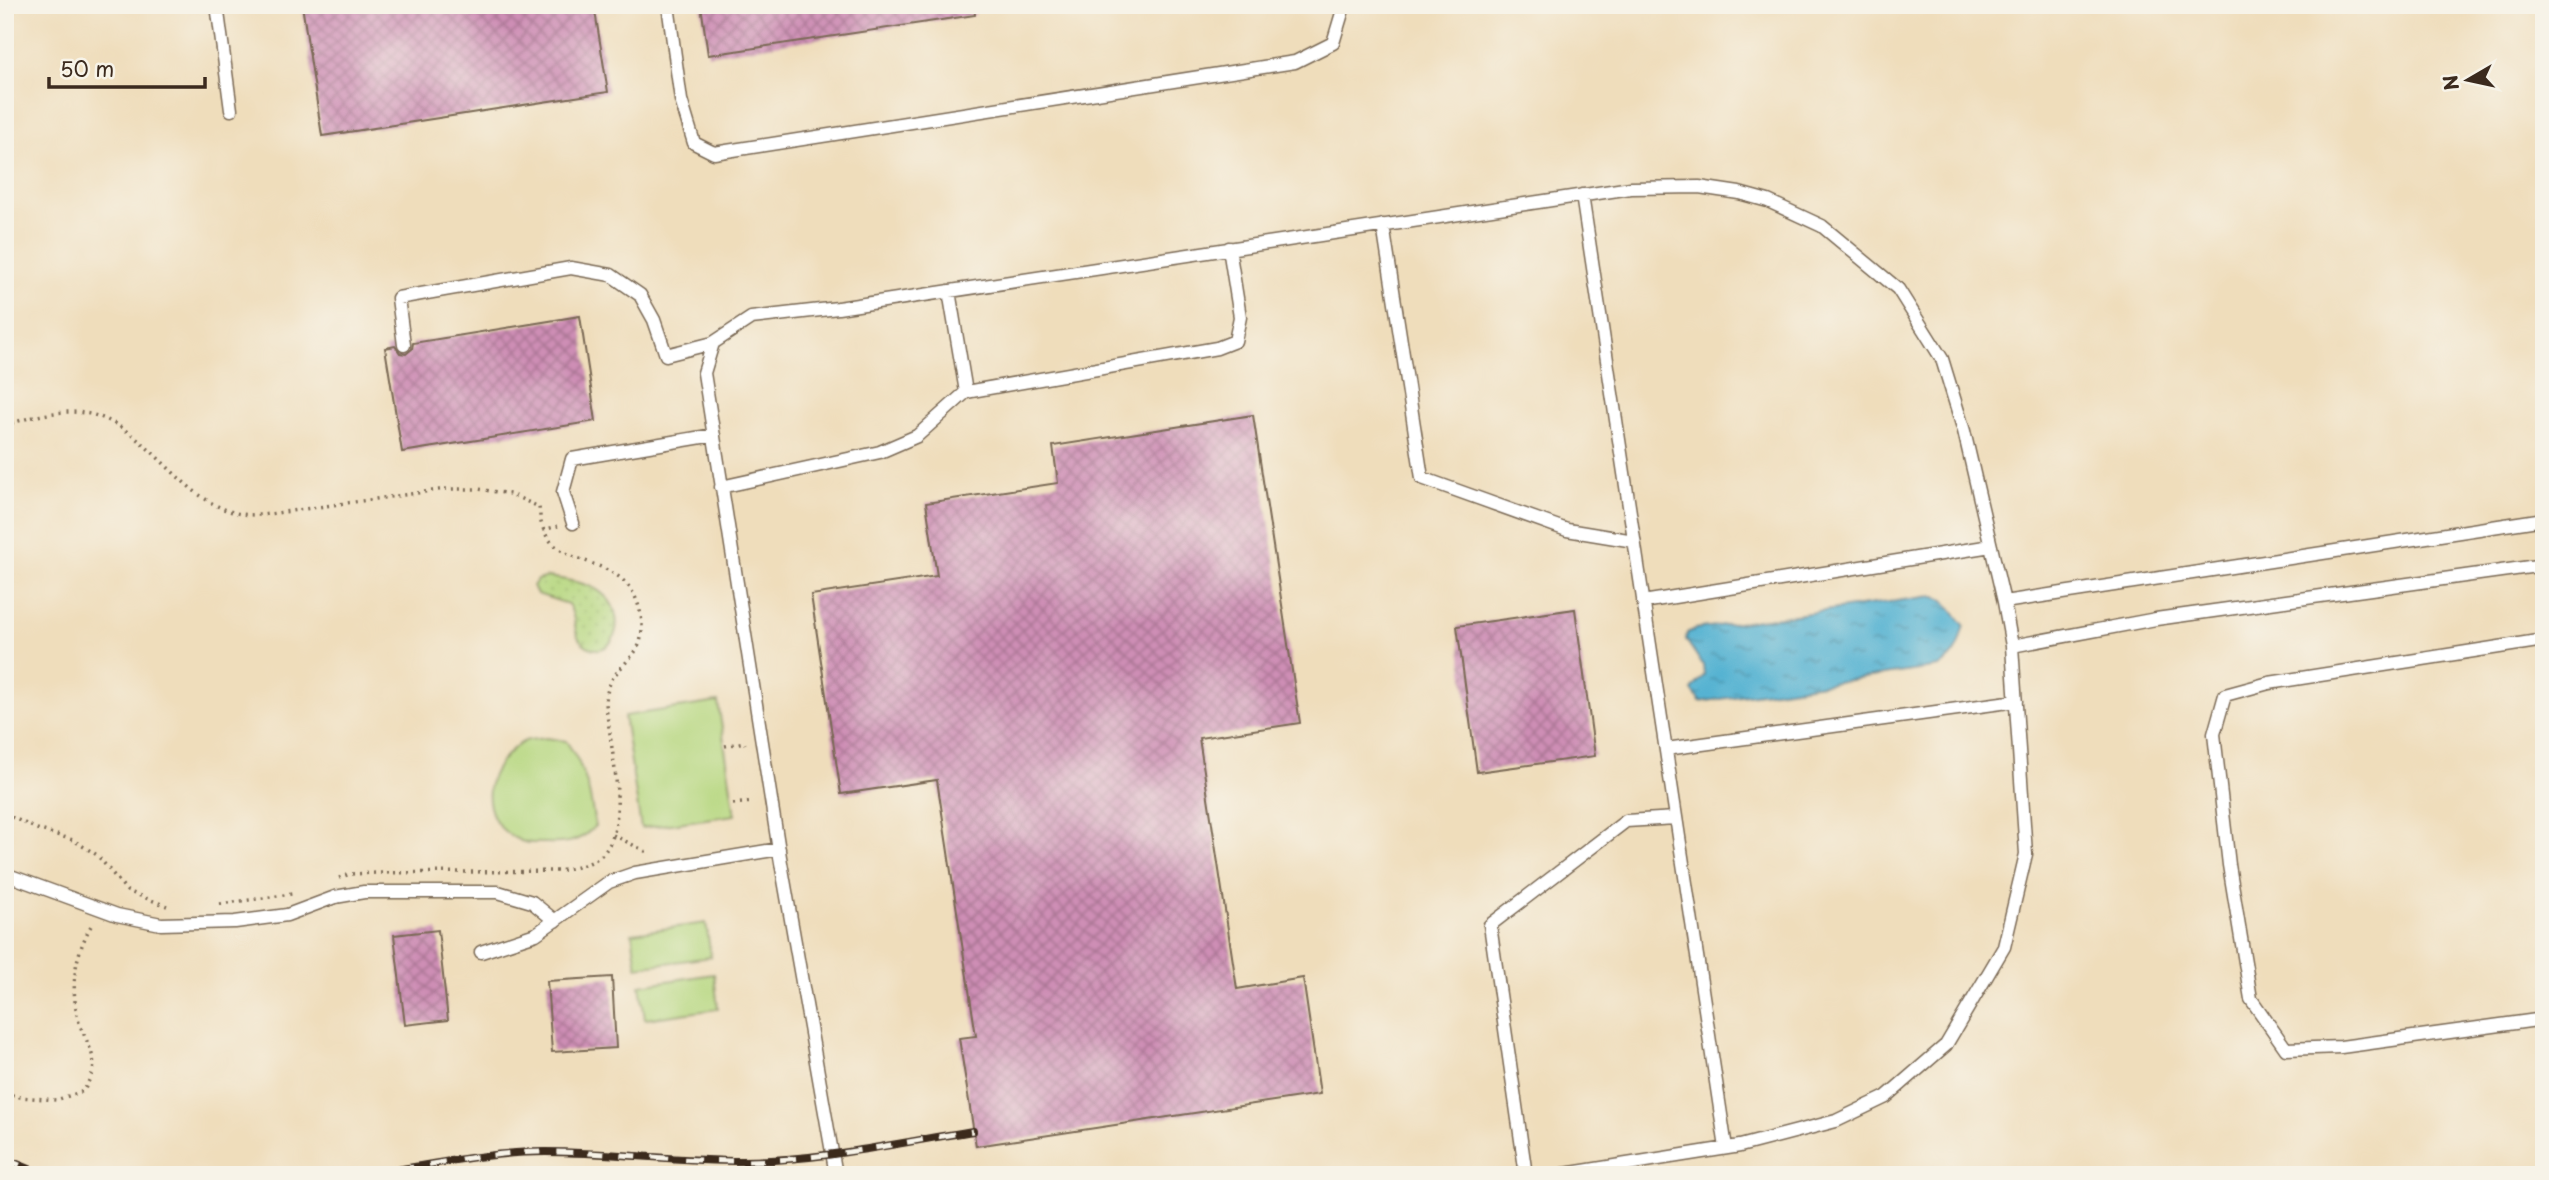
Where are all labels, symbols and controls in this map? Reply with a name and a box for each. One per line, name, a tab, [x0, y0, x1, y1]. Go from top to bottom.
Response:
scale bar	[49, 46, 205, 90]
north arrow	[2434, 46, 2504, 116]
text: 50 m	[60, 52, 114, 84]
text: N	[2435, 73, 2465, 92]

